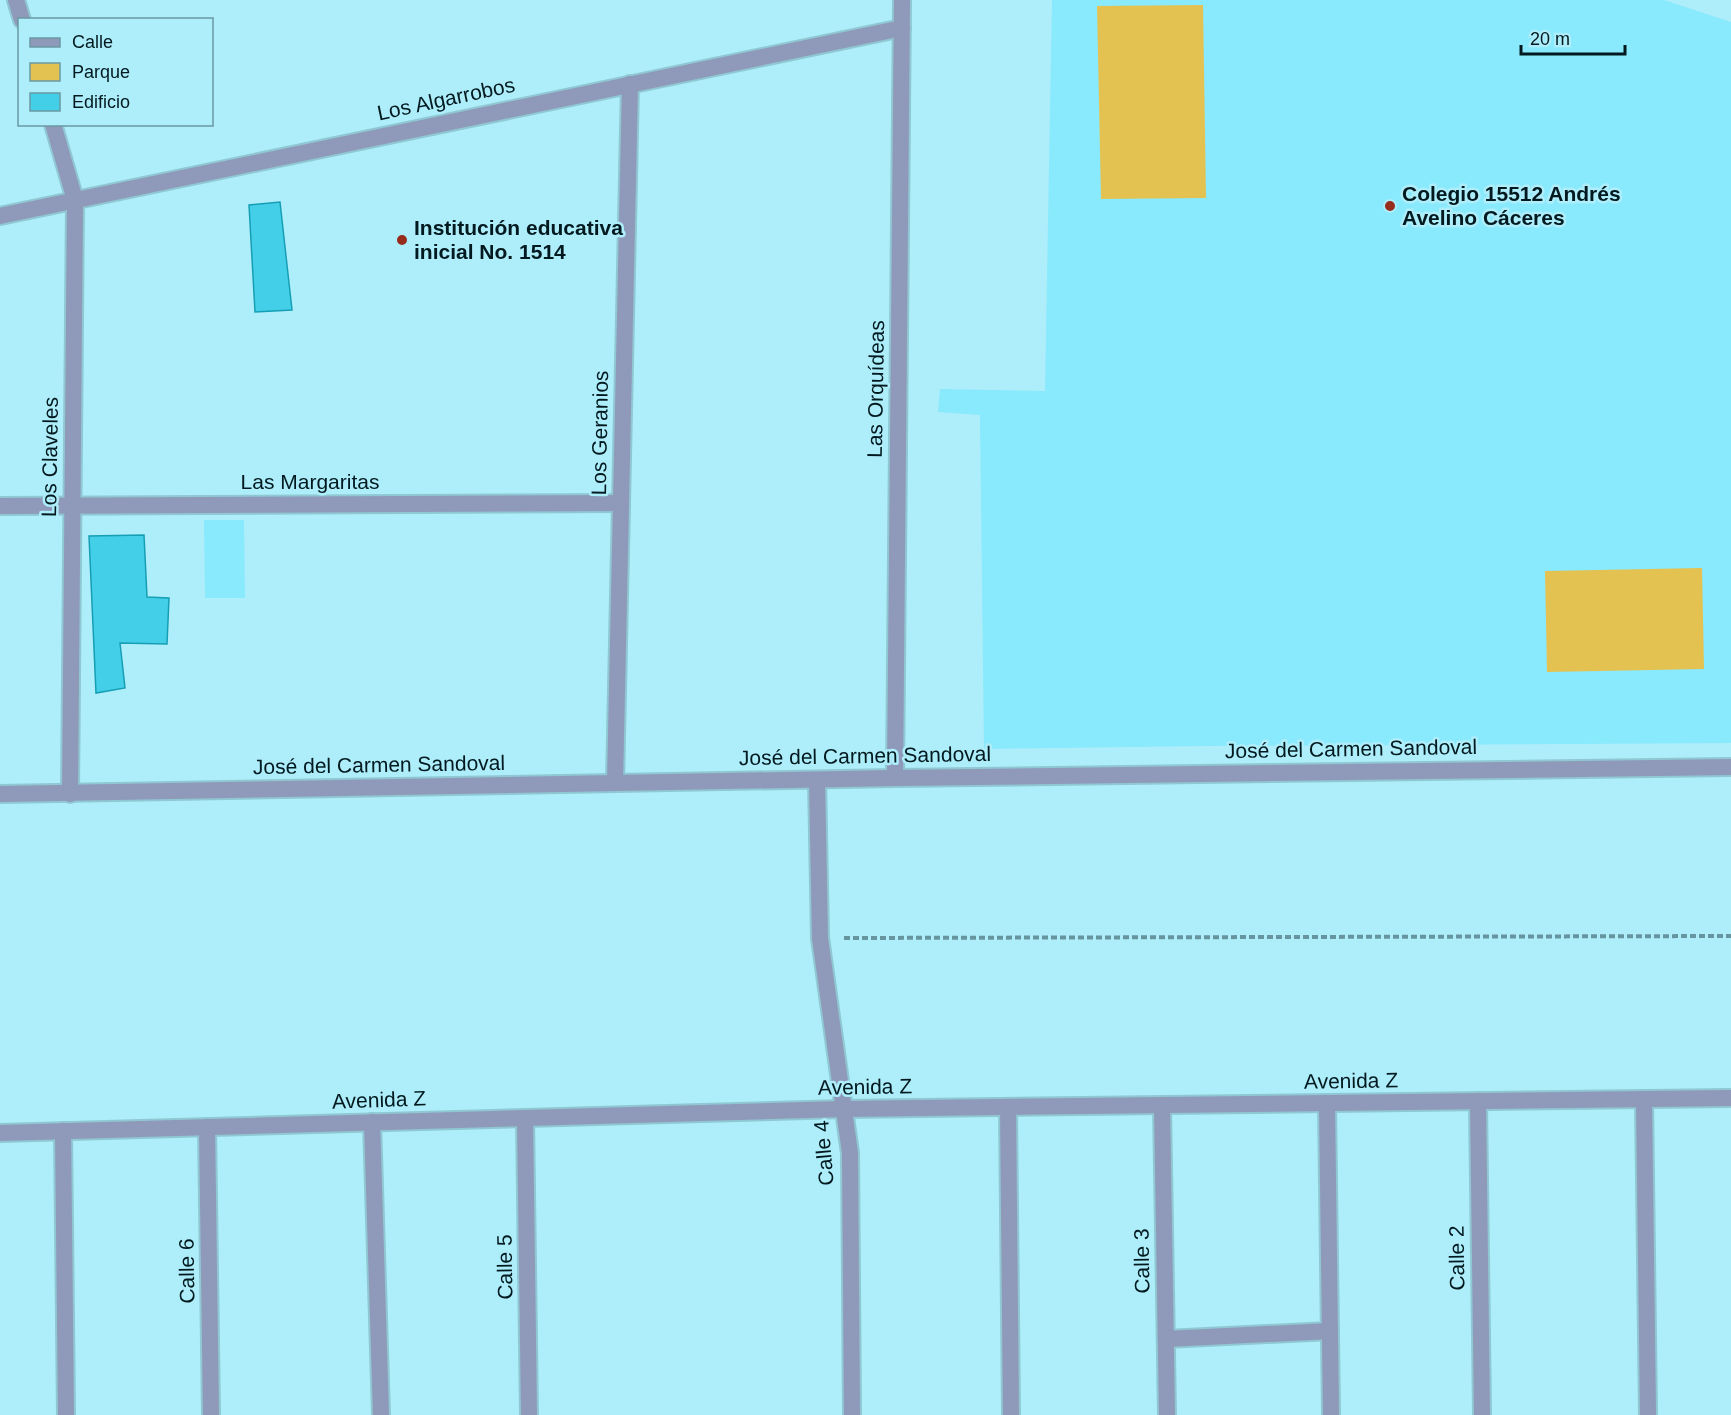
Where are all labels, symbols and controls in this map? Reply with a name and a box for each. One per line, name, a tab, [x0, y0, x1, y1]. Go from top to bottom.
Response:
legend	[18, 18, 213, 126]
scale bar	[1521, 18, 1624, 56]
text: 20 m	[1530, 29, 1570, 49]
text: Calle	[72, 32, 113, 52]
text: Parque	[72, 62, 130, 82]
street label: Los Algarrobos	[375, 73, 517, 124]
text: Edificio	[72, 92, 130, 112]
place label: Colegio 15512 Andrés Avelino Cáceres	[1402, 182, 1621, 229]
marker: Colegio 15512 Andrés Avelino Cáceres	[1383, 199, 1397, 213]
place label: Institución educativa inicial No. 1514	[414, 216, 623, 263]
marker: Institución educativa inicial No. 1514	[395, 233, 409, 247]
street label: Las Orquídeas	[863, 320, 888, 458]
street label: Los Geranios	[587, 370, 612, 496]
street label: Los Claveles	[37, 397, 62, 517]
street label: Las Margaritas	[241, 470, 379, 493]
street label: José del Carmen Sandoval	[1225, 735, 1477, 762]
street label: José del Carmen Sandoval	[739, 742, 991, 769]
street label: José del Carmen Sandoval	[253, 751, 505, 778]
street label: Avenida Z	[1304, 1068, 1398, 1093]
street label: Avenida Z	[818, 1074, 912, 1099]
street label: Avenida Z	[332, 1086, 427, 1113]
street label: Calle 4	[809, 1119, 838, 1187]
street label: Calle 2	[1444, 1225, 1469, 1291]
street label: Calle 3	[1129, 1228, 1154, 1294]
street label: Calle 5	[492, 1234, 517, 1300]
street label: Calle 6	[174, 1238, 199, 1304]

